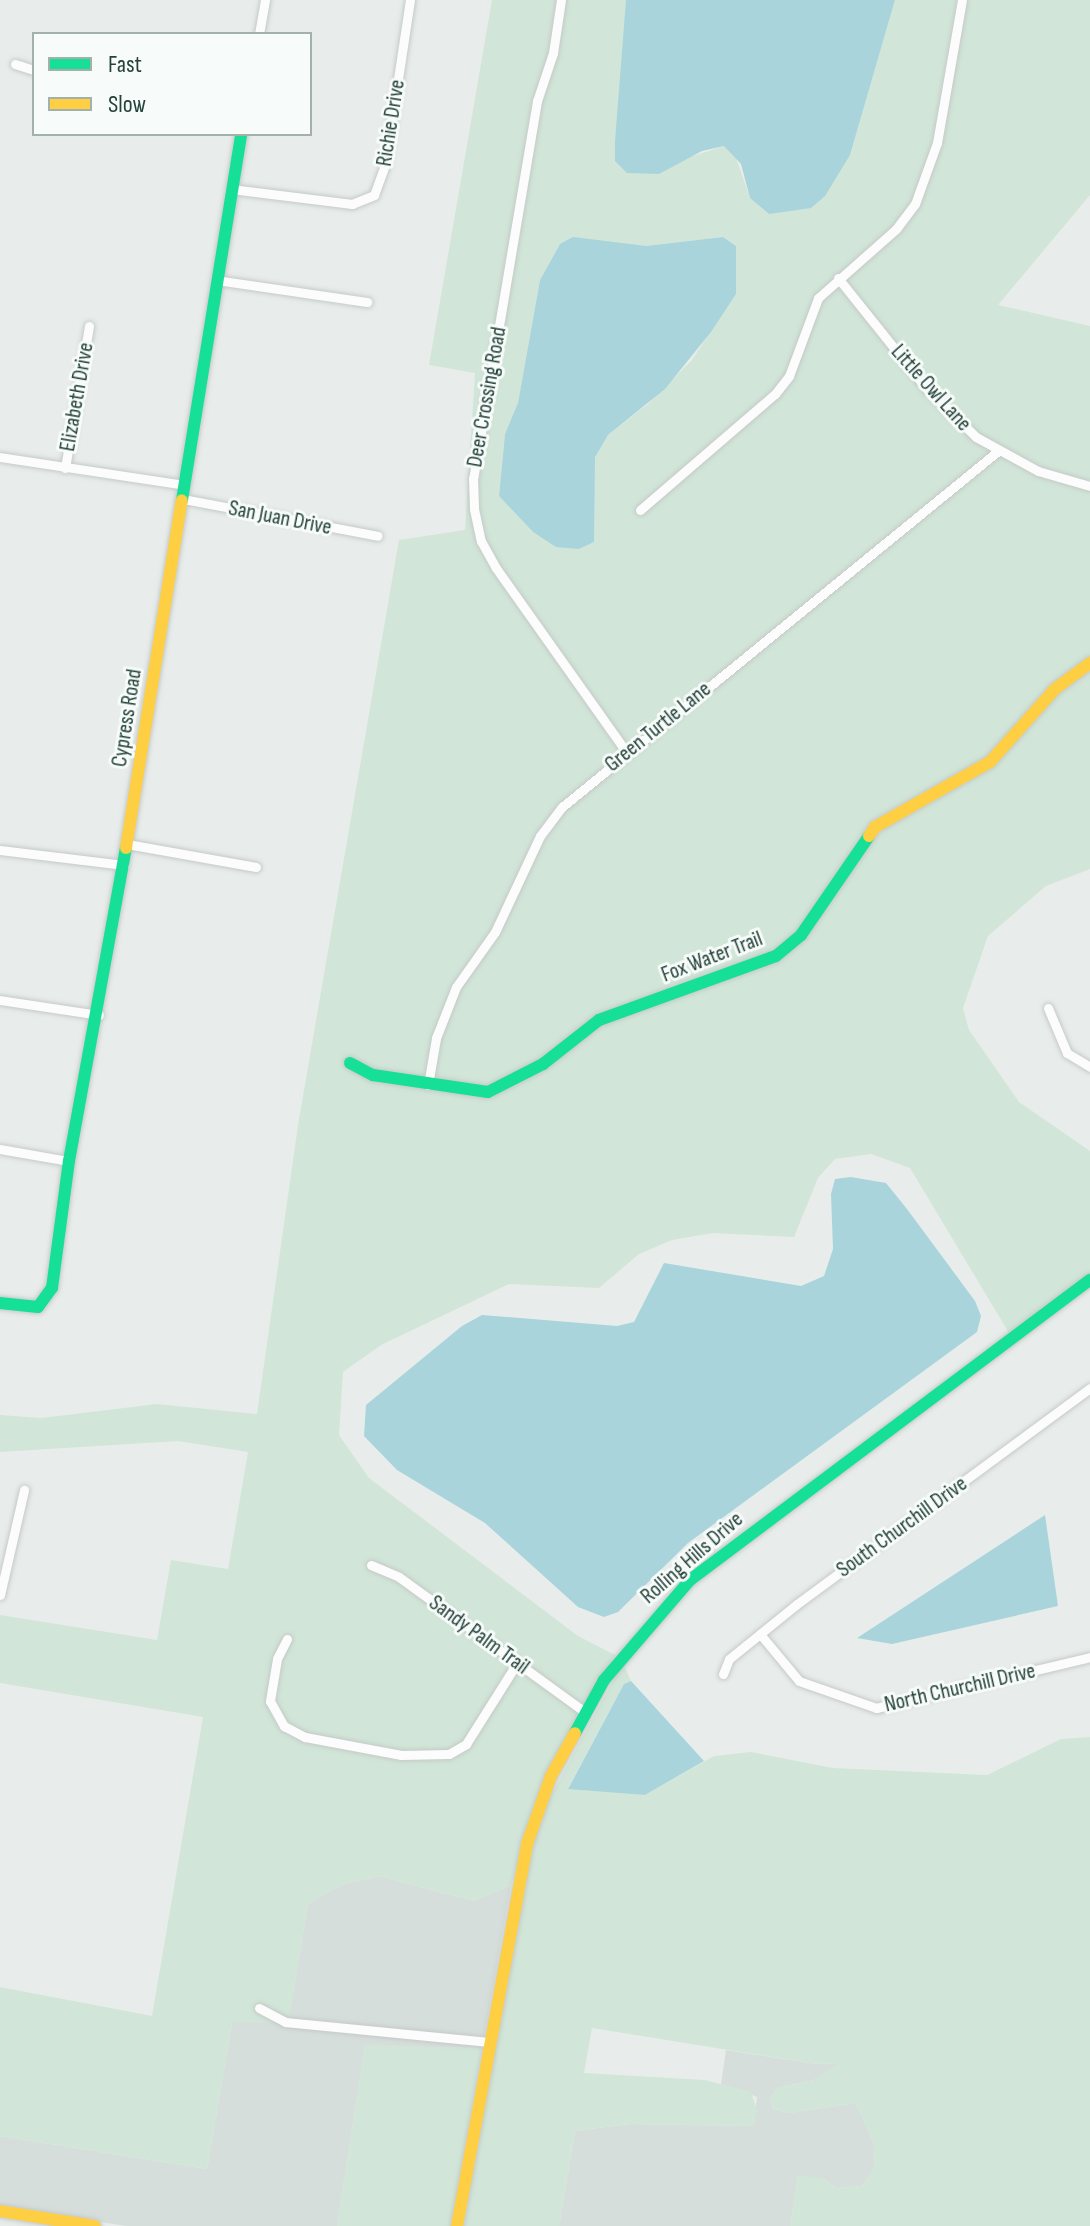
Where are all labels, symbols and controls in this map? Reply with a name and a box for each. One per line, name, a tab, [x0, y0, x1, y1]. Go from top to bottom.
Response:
legend	[32, 32, 312, 136]
text: Fast	[108, 50, 142, 79]
street label: Richie Drive	[371, 78, 411, 168]
text: Slow	[108, 90, 146, 119]
street label: Deer Crossing Road	[462, 325, 512, 469]
street label: Little Owl Lane	[885, 339, 977, 437]
street label: Elizabeth Drive	[54, 341, 100, 453]
street label: San Juan Drive	[226, 495, 334, 541]
street label: Cypress Road	[106, 667, 148, 769]
street label: Green Turtle Lane	[600, 676, 716, 778]
street label: Fox Water Trail	[658, 926, 766, 988]
street label: South Churchill Drive	[832, 1471, 972, 1583]
street label: Rolling Hills Drive	[636, 1506, 748, 1610]
street label: Sandy Palm Trail	[424, 1590, 534, 1680]
street label: North Churchill Drive	[882, 1658, 1038, 1718]

